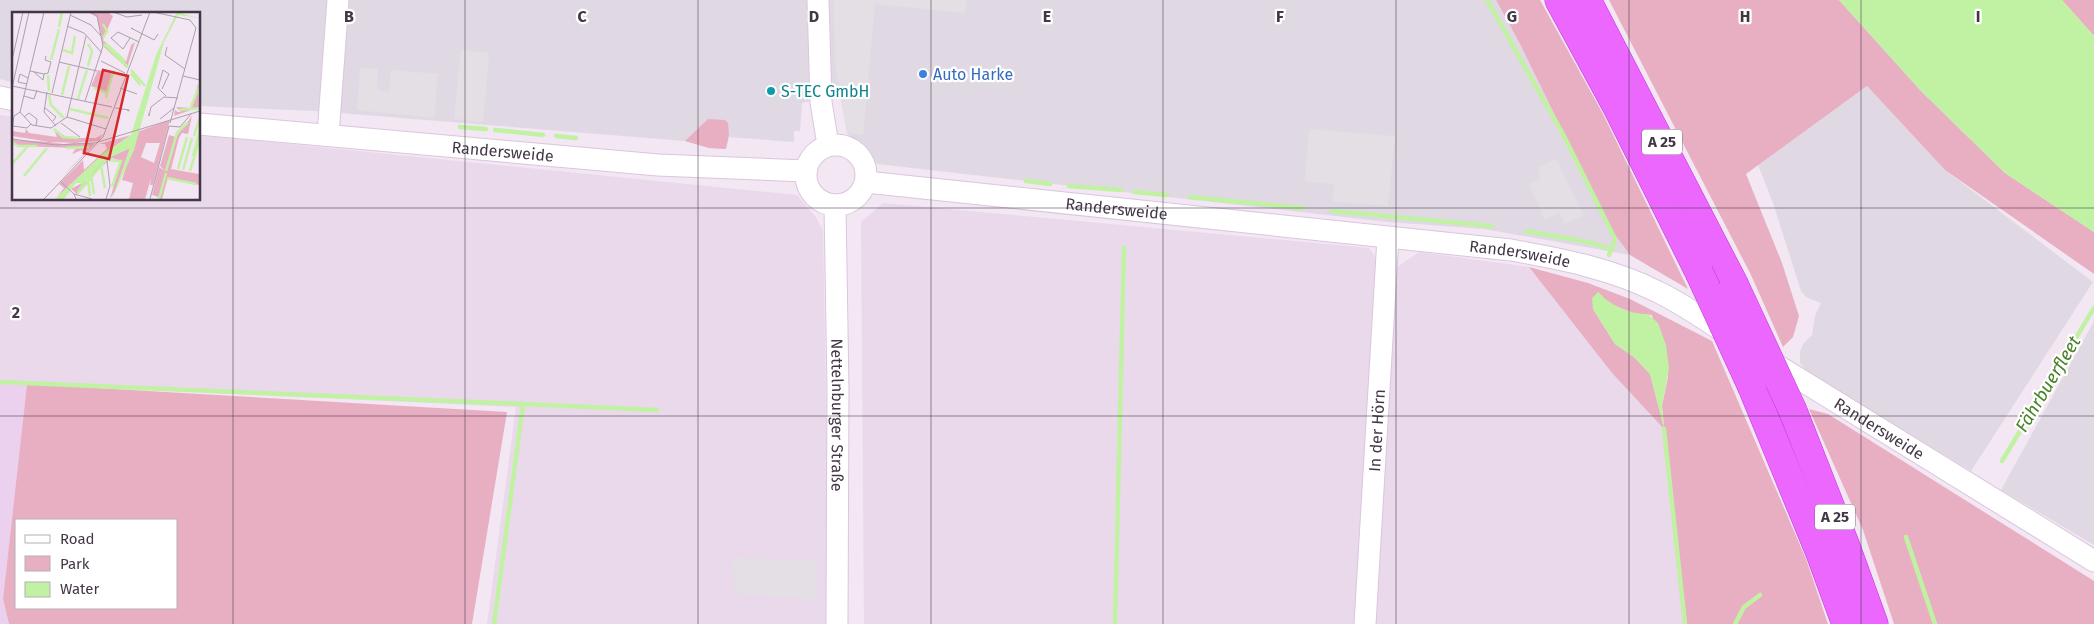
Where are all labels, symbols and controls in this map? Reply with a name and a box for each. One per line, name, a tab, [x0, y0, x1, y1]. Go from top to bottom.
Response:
text: B	[344, 7, 354, 26]
text: C	[577, 7, 587, 26]
text: D	[809, 7, 819, 26]
text: E	[1043, 7, 1051, 26]
text: F	[1276, 7, 1284, 26]
text: G	[1507, 7, 1517, 26]
text: H	[1740, 7, 1750, 26]
text: I	[1976, 7, 1980, 26]
inset map	[12, 12, 200, 200]
place label: Auto Harke	[933, 65, 1013, 84]
marker: Auto Harke	[917, 68, 929, 80]
place label: S-TEC GmbH	[781, 82, 869, 101]
marker: S-TEC GmbH	[765, 85, 777, 97]
road number: A 25	[1642, 130, 1682, 154]
street label: Randersweide	[451, 138, 555, 166]
street label: Randersweide	[1065, 194, 1168, 224]
street label: Randersweide	[1468, 237, 1572, 272]
text: 2	[12, 303, 20, 322]
water label: Fährbuerfleet	[2011, 331, 2086, 436]
street label: Nettelnburger Straße	[827, 338, 847, 491]
street label: In der Hörn	[1365, 388, 1389, 472]
street label: Randersweide	[1831, 394, 1928, 464]
road number: A 25	[1815, 504, 1855, 530]
legend	[15, 519, 178, 609]
text: Road	[60, 530, 95, 548]
text: Park	[60, 555, 90, 573]
text: Water	[60, 580, 99, 598]

